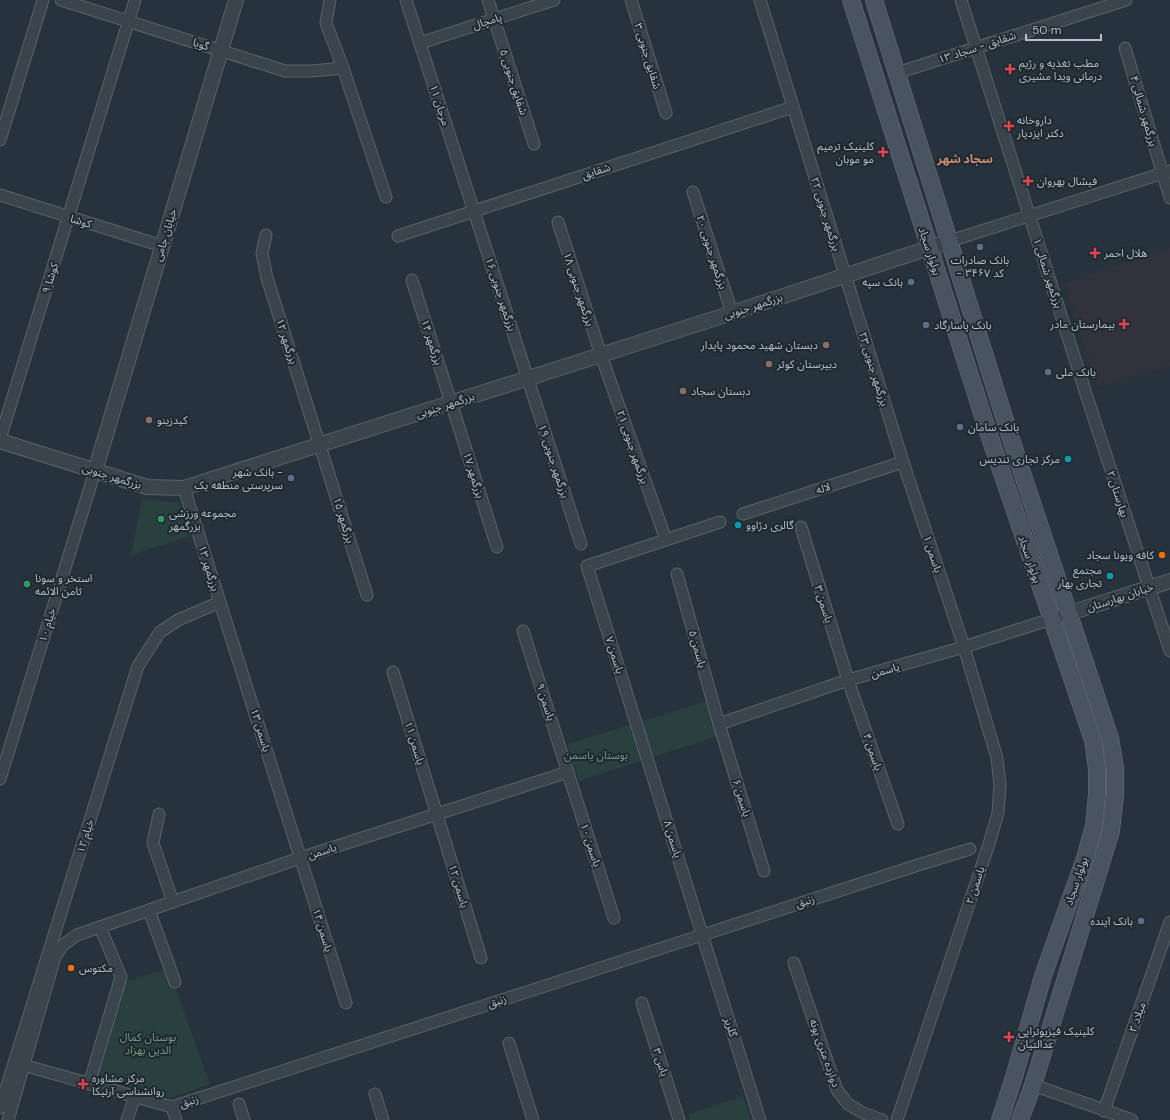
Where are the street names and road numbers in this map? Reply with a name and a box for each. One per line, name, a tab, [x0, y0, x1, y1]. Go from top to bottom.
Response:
street label: پامچال	[471, 10, 504, 33]
street label: شقایق جنوبی ۳	[631, 21, 665, 91]
street label: شقایق - سجاد ۱۳	[936, 28, 1018, 66]
street label: گویا	[191, 35, 211, 53]
street label: شقایق جنوبی ۵	[497, 47, 531, 117]
street label: بزرگمهر شمالی ۴	[1127, 74, 1161, 148]
street label: مرجان ۱۱	[427, 83, 453, 128]
street label: شقایق	[580, 160, 613, 182]
street label: بزرگمهر جنوبی ۲۲	[808, 175, 844, 253]
street label: خیابان جامی	[150, 207, 180, 263]
street label: کوشا	[69, 211, 94, 231]
street label: بزرگمهر جنوبی ۲۰	[693, 213, 731, 291]
street label: بولوار سجاد	[916, 225, 944, 277]
street label: بزرگمهر شمالی ۱	[1030, 236, 1066, 310]
street label: بزرگمهر جنوبی ۱۸	[560, 250, 598, 328]
street label: بزرگمهر جنوبی ۱۶	[482, 255, 520, 333]
street label: کوشا ۹	[39, 261, 61, 295]
street label: بزرگمهر جنوبی	[722, 290, 784, 322]
street label: بزرگمهر ۱۲	[273, 316, 301, 366]
street label: بزرگمهر ۱۴	[418, 317, 446, 367]
street label: بزرگمهر جنوبی ۲۳	[856, 330, 892, 408]
street label: بزرگمهر جنوبی	[414, 389, 476, 421]
street label: بزرگمهر جنوبی ۲۱	[614, 408, 652, 486]
street label: بزرگمهر جنوبی ۱۹	[535, 422, 573, 500]
street label: بزرگمهر ۱۷	[460, 450, 488, 500]
street label: بزرگمهر جنوبی	[81, 460, 143, 492]
street label: بهارستان ۲	[1104, 469, 1132, 519]
street label: لاله	[814, 479, 832, 497]
street label: بزرگمهر ۱۵	[330, 495, 358, 545]
street label: یاسمن ۱	[920, 533, 946, 575]
street label: بولوار سجاد	[1015, 533, 1045, 585]
street label: بزرگمهر ۱۳	[195, 543, 223, 593]
street label: خیابان بهارستان	[1085, 579, 1156, 614]
street label: یاسمن ۳	[812, 583, 836, 625]
street label: خیام ۱۰	[35, 606, 60, 644]
street label: یاسمن ۵	[686, 628, 710, 670]
street label: یاسمن ۷	[603, 634, 627, 676]
street label: یاسمن	[869, 659, 901, 681]
street label: یاسمن ۹	[533, 681, 559, 723]
street label: یاسمن ۱۳	[248, 706, 274, 754]
street label: یاسمن ۱۱	[402, 719, 428, 767]
street label: یاسمن ۴	[860, 731, 886, 773]
street label: یاسمن ۶	[730, 777, 754, 819]
street label: خیام ۱۲	[73, 817, 98, 855]
street label: یاسمن ۸	[661, 818, 685, 860]
street label: یاسمن ۱۰	[577, 821, 605, 869]
street label: یاسمن	[306, 840, 338, 862]
street label: بولوار سجاد	[1061, 855, 1091, 907]
street label: یاسمن ۱۲	[446, 862, 472, 910]
street label: یاسمن ۲	[962, 864, 988, 906]
street label: زنبق	[794, 891, 816, 911]
street label: یاسمن ۱۴	[310, 906, 336, 954]
street label: زنبق	[486, 991, 508, 1011]
street label: میلاد ۲	[1125, 1000, 1149, 1034]
street label: گلریز	[721, 1015, 741, 1039]
street label: دوازده متری پونه	[806, 1017, 843, 1089]
street label: یاس ۳	[650, 1046, 672, 1078]
street label: زنبق	[178, 1091, 200, 1111]

